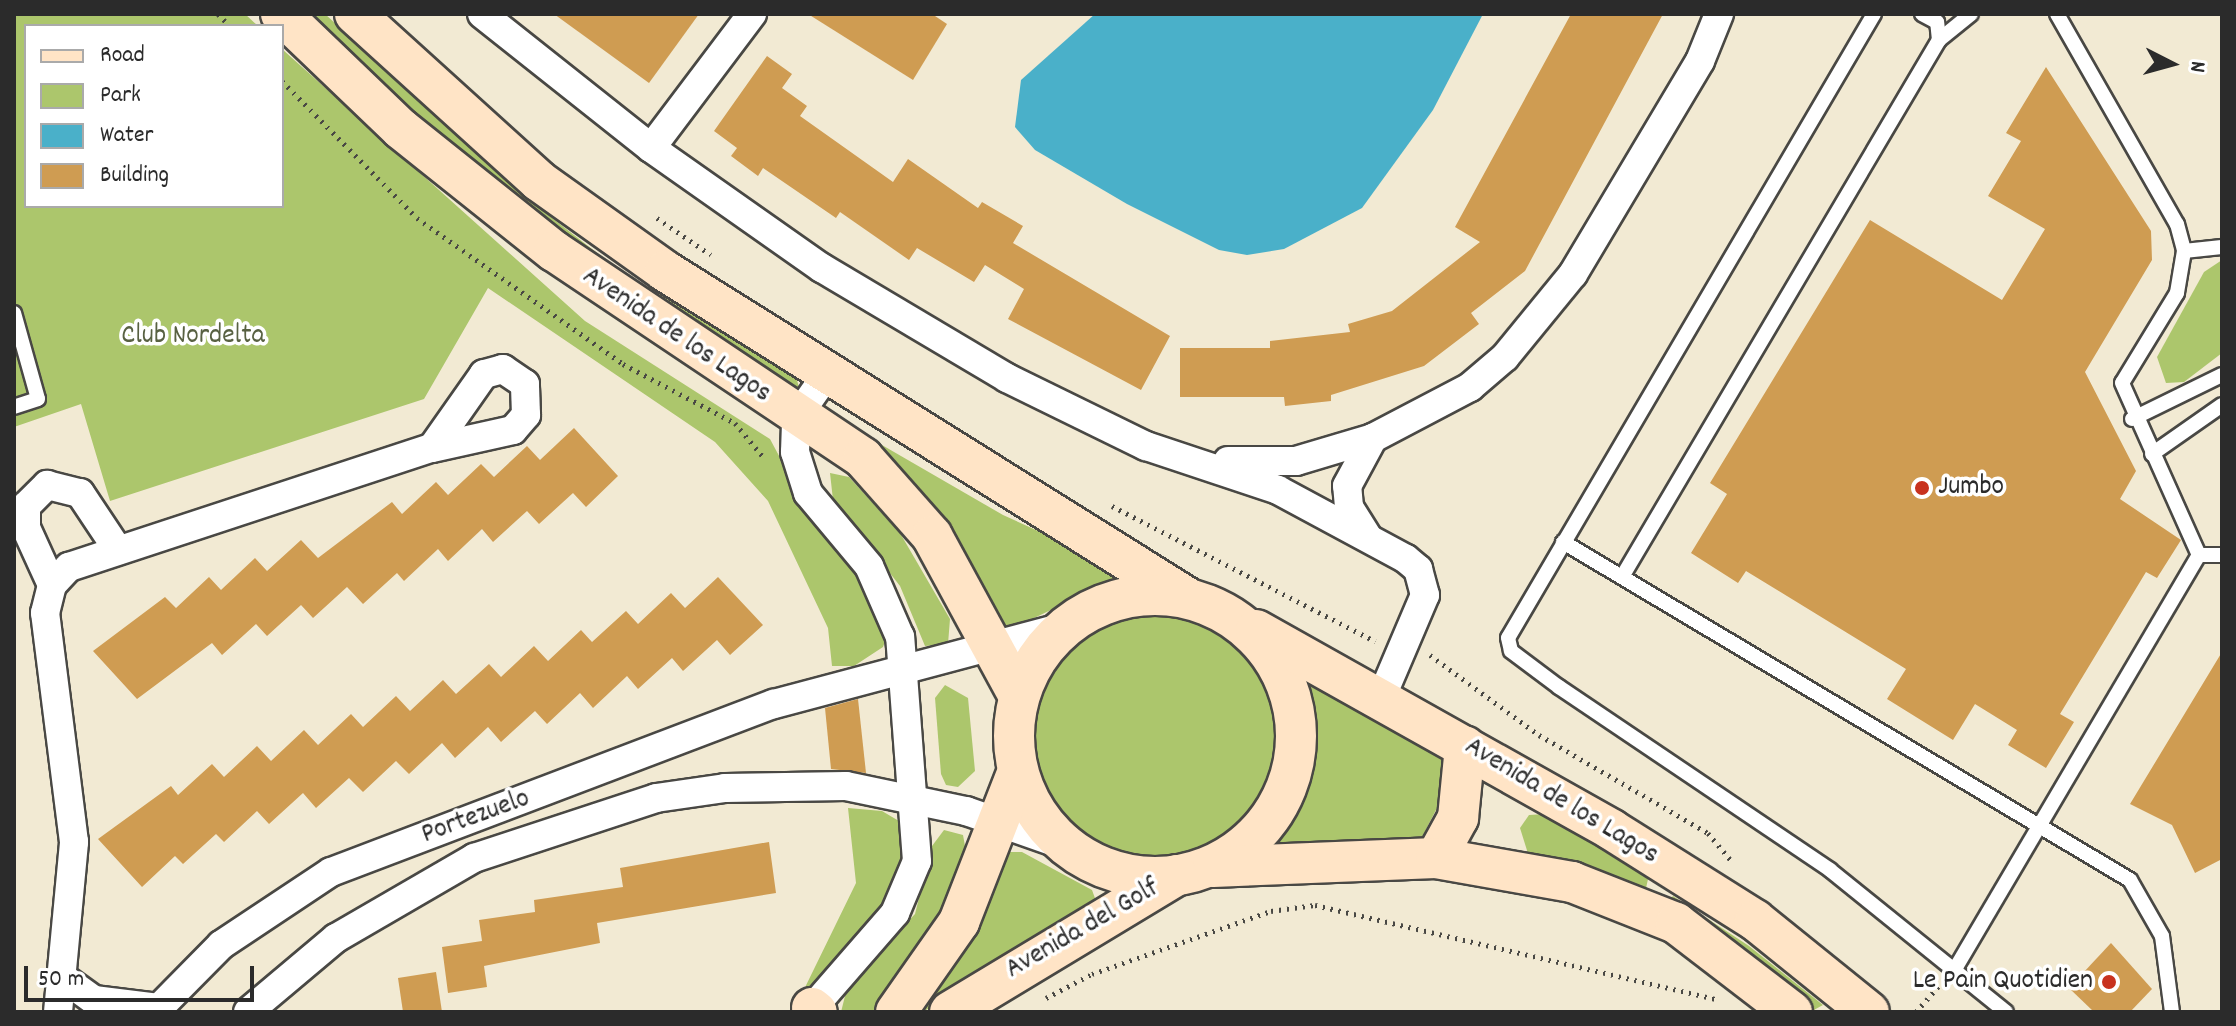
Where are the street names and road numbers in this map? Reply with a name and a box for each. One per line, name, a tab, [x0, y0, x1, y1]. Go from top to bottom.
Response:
street label: Avenida de los Lagos	[575, 260, 777, 412]
street label: Avenida de los Lagos	[1458, 731, 1664, 873]
street label: Portezuelo	[417, 783, 535, 853]
street label: Avenida del Golf	[1000, 873, 1166, 987]

